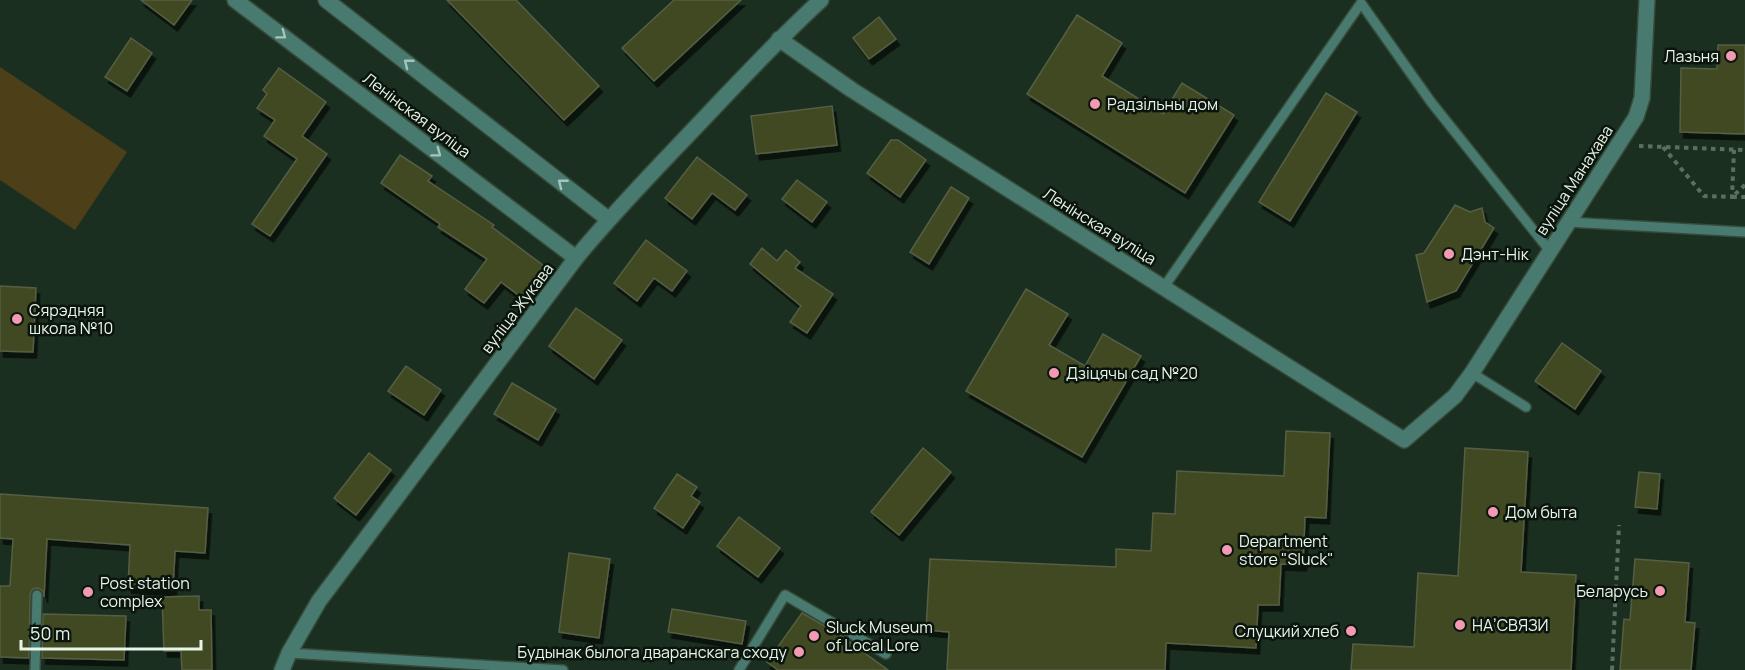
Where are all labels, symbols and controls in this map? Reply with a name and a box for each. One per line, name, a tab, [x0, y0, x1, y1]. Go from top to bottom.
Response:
one-way arrow	[275, 28, 286, 39]
place label: Лазьня	[1664, 45, 1719, 67]
marker: Лазьня	[1724, 49, 1738, 63]
one-way arrow	[404, 60, 415, 71]
street label: Ленінская вуліца	[359, 67, 475, 163]
place label: Радзільны дом	[1107, 93, 1218, 115]
marker: Радзільны дом	[1088, 97, 1102, 111]
street label: вуліца Манахава	[1530, 121, 1618, 239]
one-way arrow	[431, 146, 442, 157]
one-way arrow	[558, 179, 569, 190]
street label: Ленінская вуліца	[1039, 182, 1161, 270]
place label: Дэнт-Нік	[1461, 243, 1530, 265]
marker: Дэнт-Нік	[1442, 247, 1456, 261]
street label: вуліца Жукава	[476, 258, 558, 358]
place label: Сярэдняя школа №10	[29, 299, 113, 339]
marker: Сярэдняя школа №10	[10, 312, 24, 326]
place label: Дзіцячы сад №20	[1066, 362, 1198, 384]
marker: Дзіцячы сад №20	[1047, 366, 1061, 380]
place label: Дом быта	[1505, 501, 1577, 523]
marker: Дом быта	[1486, 505, 1500, 519]
place label: Department store "Sluck"	[1239, 530, 1334, 570]
marker: Department store "Sluck"	[1220, 543, 1234, 557]
place label: Post station complex	[100, 572, 190, 612]
place label: Беларусь	[1576, 580, 1648, 602]
marker: Беларусь	[1653, 584, 1667, 598]
marker: Post station complex	[81, 585, 95, 599]
scale bar	[21, 613, 201, 651]
place label: НАʼСВЯЗИ	[1472, 614, 1548, 636]
place label: Sluck Museum of Local Lore	[826, 616, 933, 656]
marker: НАʼСВЯЗИ	[1453, 618, 1467, 632]
place label: Слуцкий хлеб	[1235, 620, 1339, 642]
text: 50 m	[30, 621, 70, 645]
marker: Слуцкий хлеб	[1344, 624, 1358, 638]
marker: Sluck Museum of Local Lore	[807, 629, 821, 643]
place label: Будынак былога дваранскага сходу	[517, 641, 788, 663]
marker: Будынак былога дваранскага сходу	[792, 645, 806, 659]

